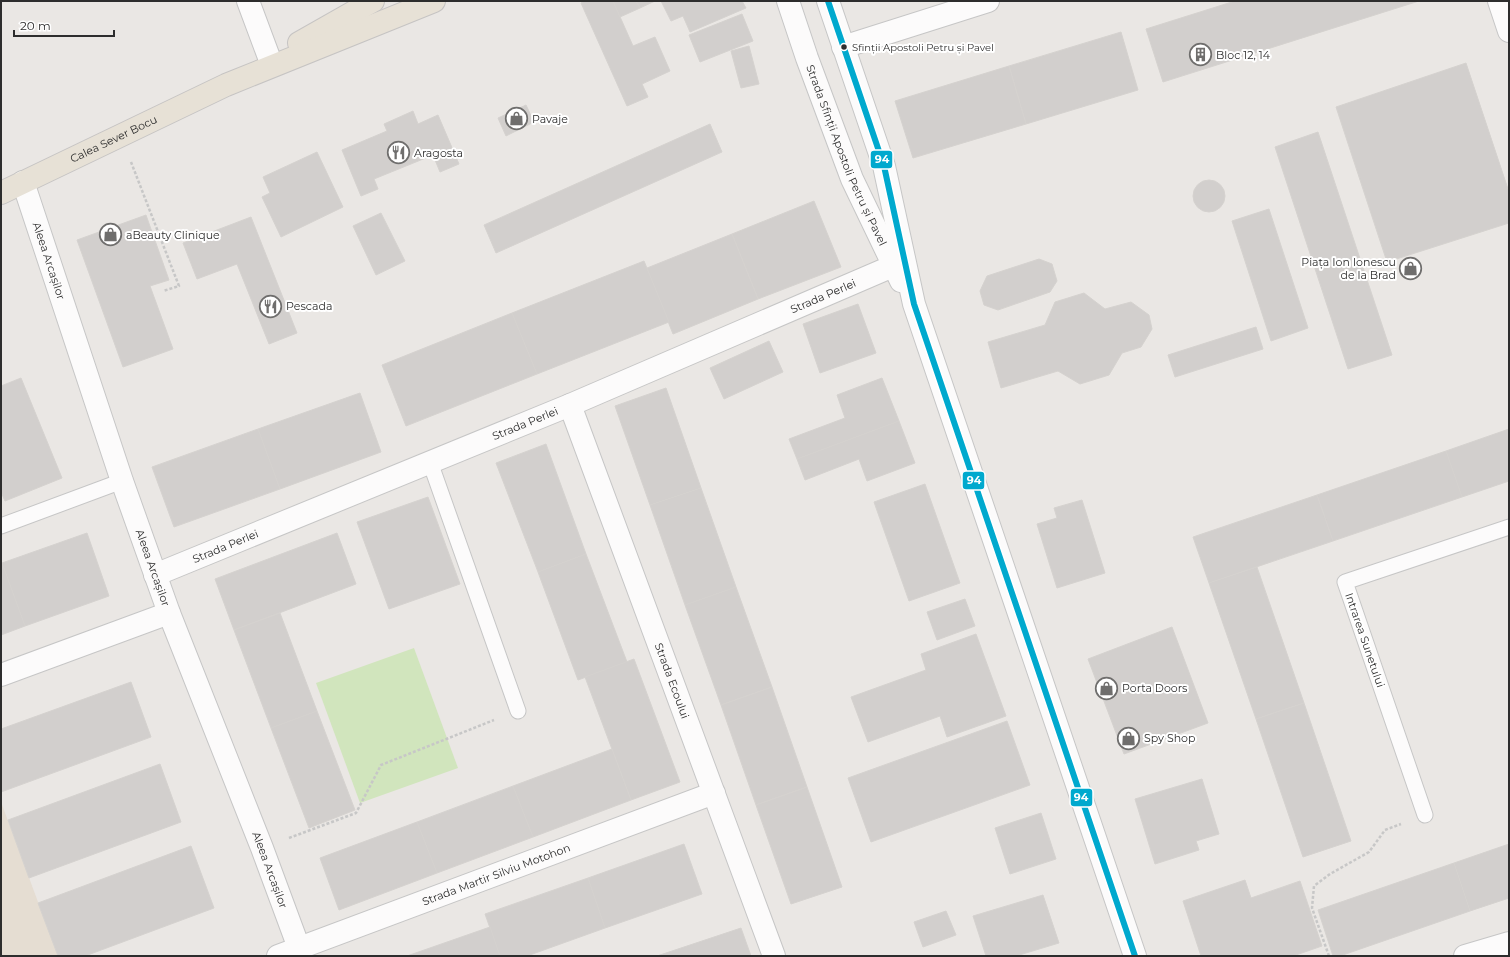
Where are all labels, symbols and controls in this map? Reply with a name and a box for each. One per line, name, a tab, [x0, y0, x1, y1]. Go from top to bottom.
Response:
scale bar	[14, 12, 114, 38]
text: 20 m	[20, 18, 51, 33]
place label: Sfinții Apostoli Petru și Pavel	[852, 41, 994, 54]
marker: Sfinții Apostoli Petru și Pavel	[839, 42, 849, 52]
building icon: Bloc 12, 14	[1187, 42, 1213, 68]
place label: Bloc 12, 14	[1216, 48, 1271, 62]
street label: Strada Sfinții Apostoli Petru și Pavel	[803, 63, 890, 248]
shop icon: Pavaje	[504, 106, 530, 132]
street label: Calea Sever Bocu	[68, 112, 160, 166]
place label: Pavaje	[532, 112, 568, 126]
restaurant icon: Aragosta	[386, 140, 412, 166]
place label: Aragosta	[414, 146, 463, 160]
line badge: 94	[870, 150, 893, 169]
text: 94	[875, 152, 890, 166]
street label: Aleea Arcașilor	[30, 220, 68, 301]
shop icon: aBeauty Clinique	[97, 222, 123, 248]
place label: aBeauty Clinique	[126, 228, 220, 242]
place label: Piața Ion Ionescu de la Brad	[1301, 255, 1396, 282]
shop icon: Piața Ion Ionescu de la Brad	[1398, 255, 1424, 281]
street label: Strada Perlei	[788, 276, 858, 316]
restaurant icon: Pescada	[257, 293, 283, 319]
place label: Pescada	[286, 299, 332, 313]
street label: Strada Perlei	[490, 404, 560, 443]
line badge: 94	[962, 471, 985, 490]
text: 94	[967, 473, 982, 487]
street label: Strada Perlei	[190, 526, 260, 566]
street label: Aleea Arcașilor	[133, 527, 173, 608]
street label: Intrarea Sunetului	[1342, 591, 1388, 689]
street label: Strada Ecoului	[652, 641, 692, 720]
shop icon: Porta Doors	[1094, 675, 1120, 701]
place label: Porta Doors	[1122, 681, 1188, 695]
shop icon: Spy Shop	[1115, 725, 1141, 751]
place label: Spy Shop	[1144, 731, 1195, 745]
line badge: 94	[1070, 788, 1093, 807]
text: 94	[1074, 790, 1089, 804]
street label: Aleea Arcașilor	[249, 829, 291, 910]
street label: Strada Martir Silviu Motohon	[420, 840, 572, 908]

